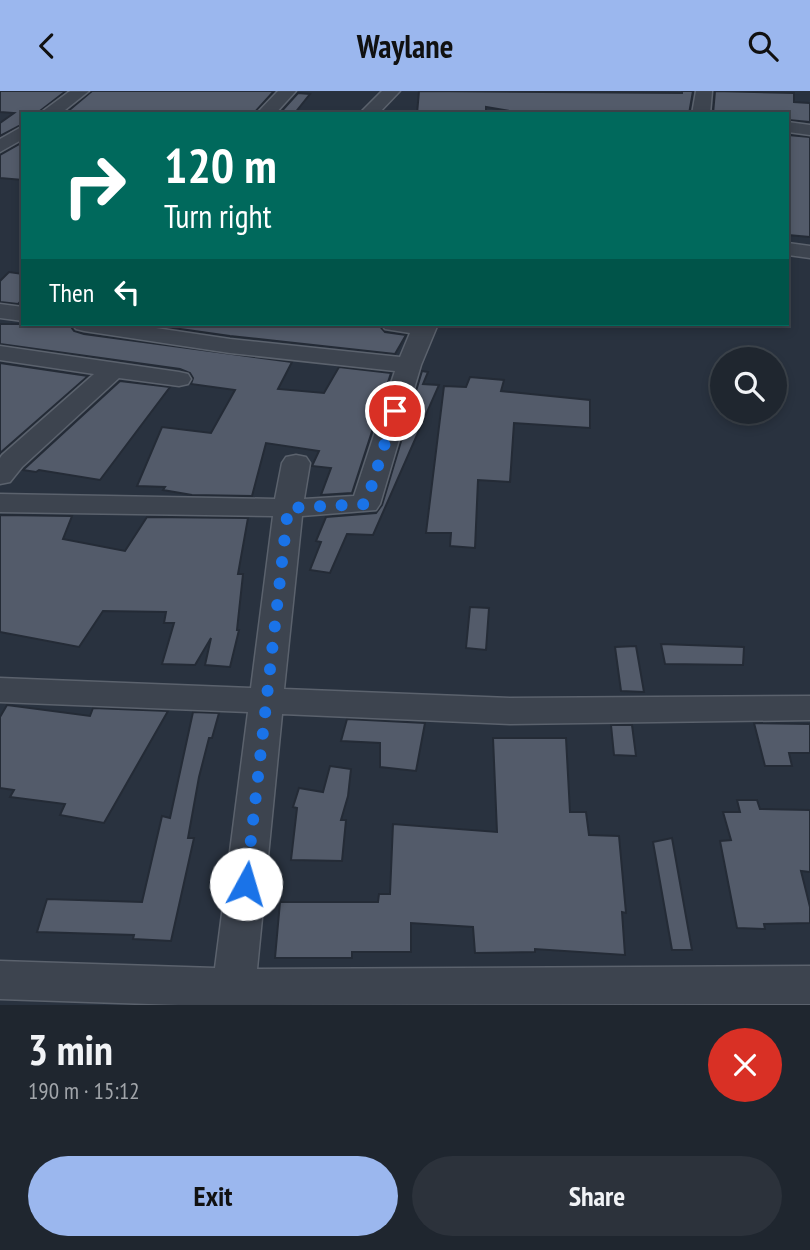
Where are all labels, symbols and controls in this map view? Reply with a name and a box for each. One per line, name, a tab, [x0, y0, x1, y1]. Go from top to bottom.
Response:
text: Waylane	[357, 25, 453, 67]
icon: back	[28, 27, 66, 65]
icon: search	[744, 27, 782, 65]
text: 120 m	[164, 133, 277, 197]
icon: right	[49, 140, 140, 231]
text: Turn right	[164, 195, 272, 237]
icon: left	[108, 273, 146, 311]
text: Then	[49, 276, 94, 309]
map controls	[710, 347, 787, 424]
button: search	[710, 347, 787, 424]
pin	[365, 381, 425, 441]
icon: arrive	[376, 392, 414, 430]
position arrow	[209, 847, 283, 921]
text: 3 min	[28, 1022, 113, 1077]
button: close	[708, 1028, 782, 1102]
text: 190 m · 15:12	[28, 1076, 140, 1105]
button: Exit	[28, 1156, 398, 1236]
button: Share	[412, 1156, 782, 1236]

